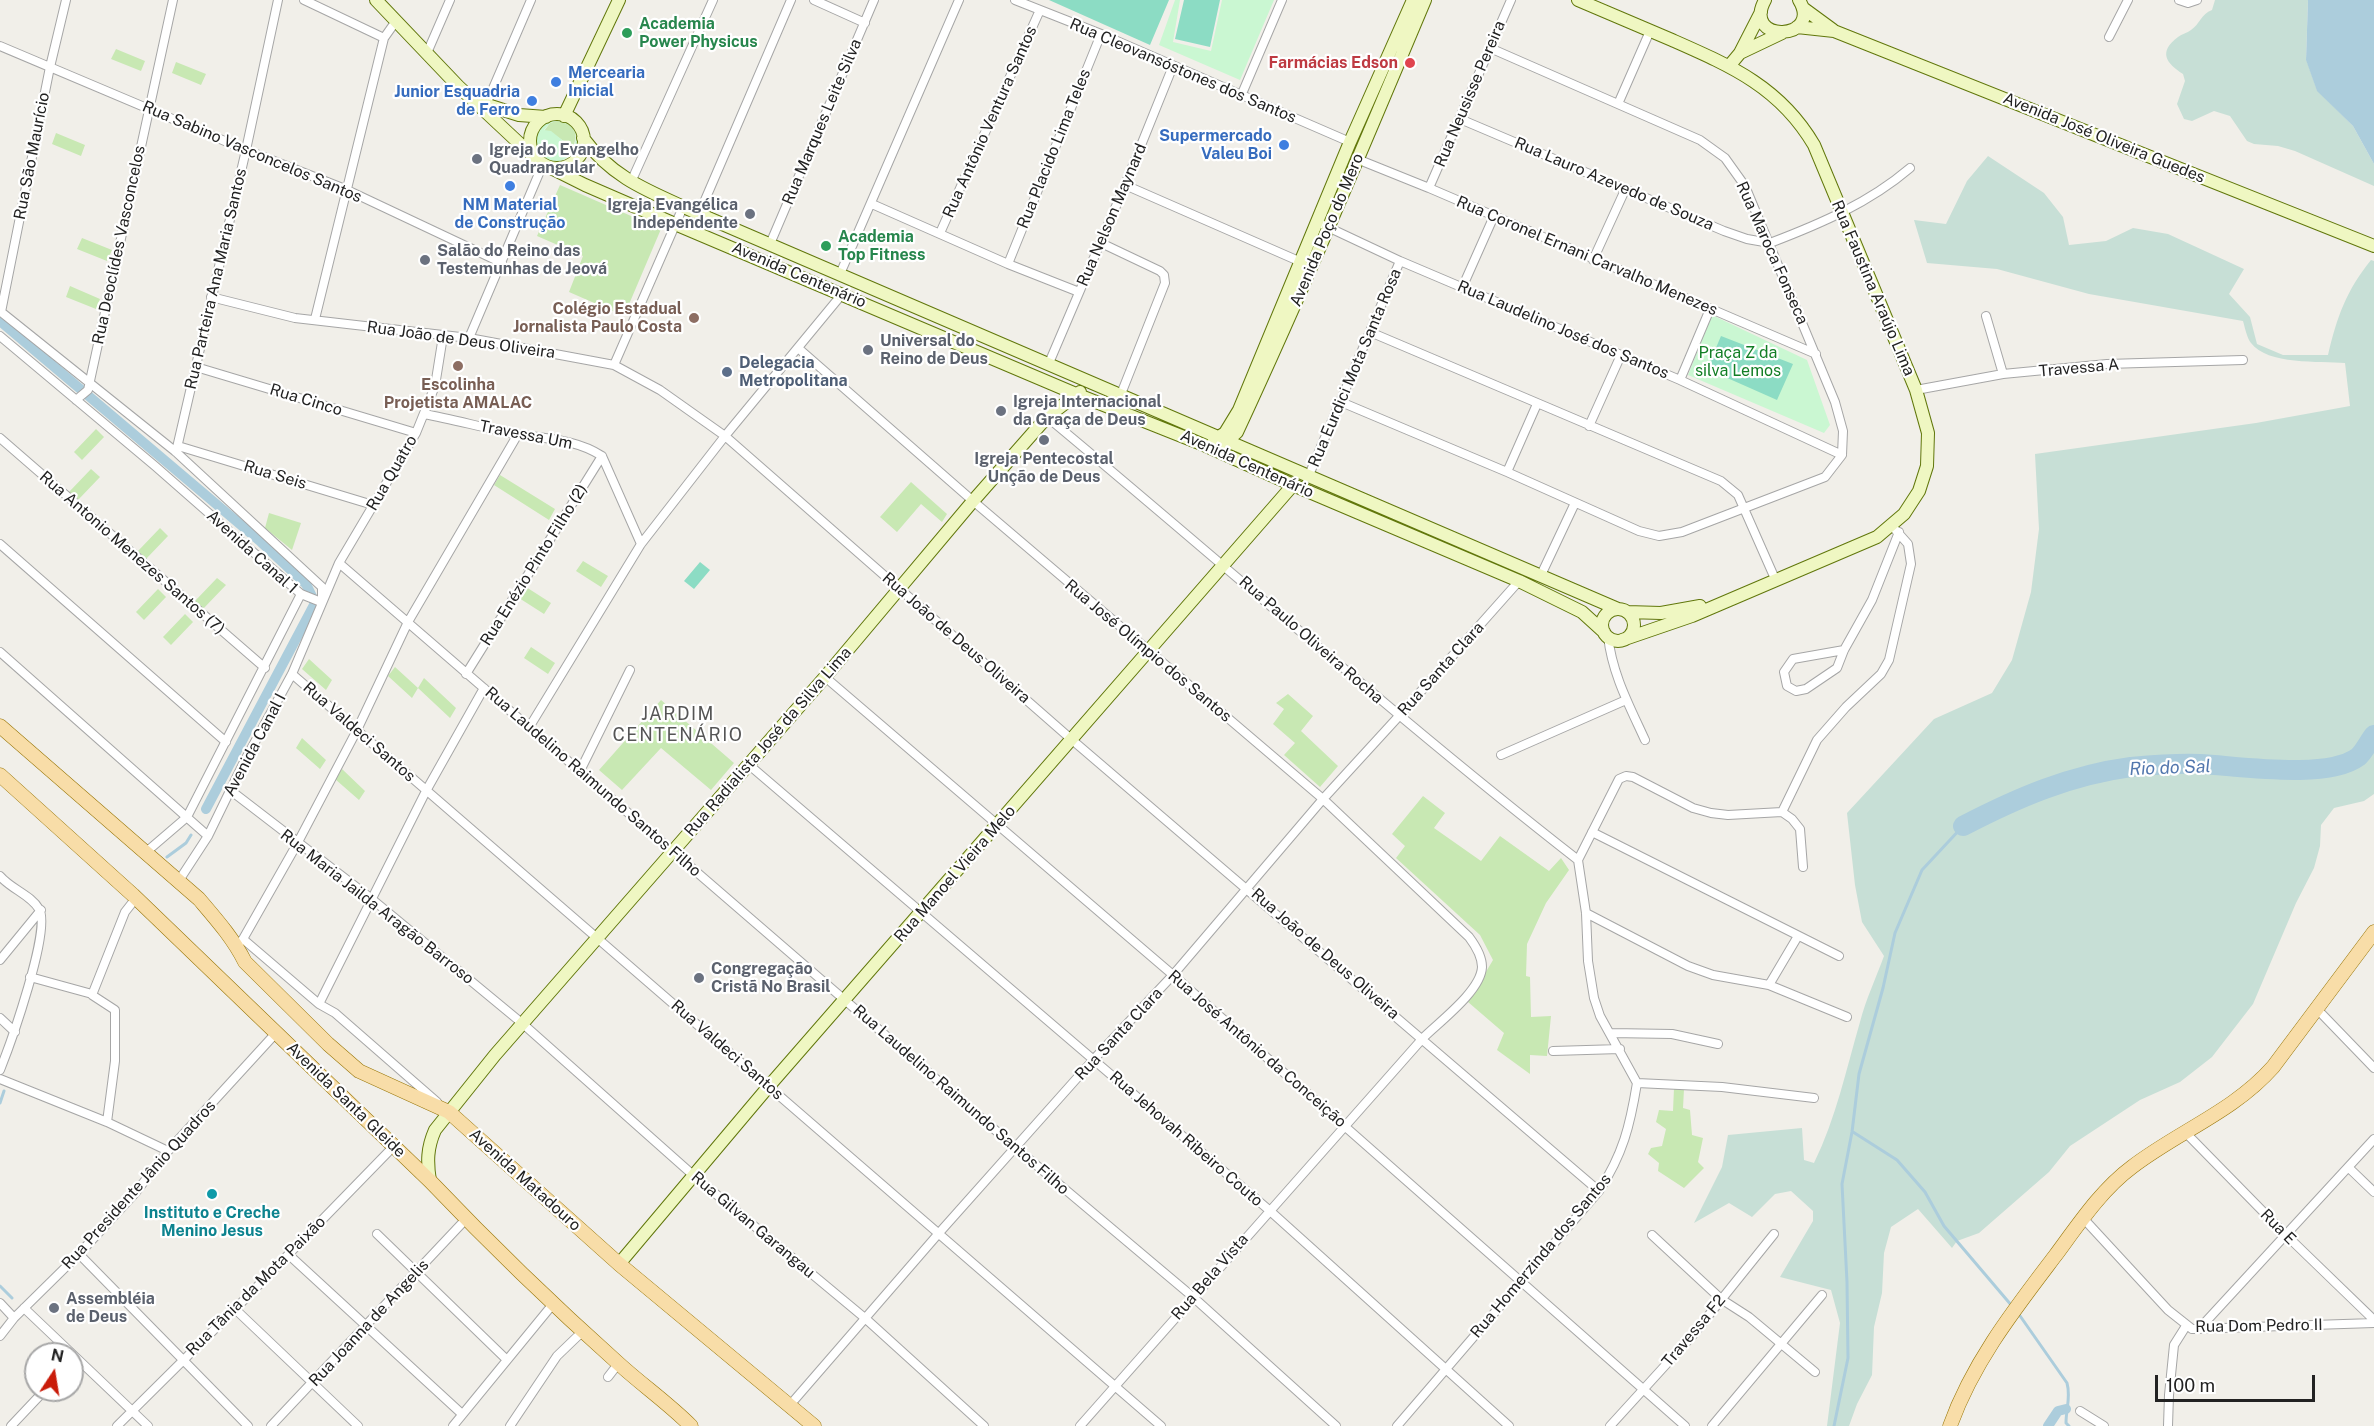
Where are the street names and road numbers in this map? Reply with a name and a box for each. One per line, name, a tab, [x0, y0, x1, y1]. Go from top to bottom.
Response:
street label: Rua Cleovansóstones dos Santos	[1067, 14, 1299, 128]
street label: Rua Neusisse Pereira	[1430, 18, 1510, 170]
street label: Rua Antônio Ventura Santos	[939, 23, 1041, 221]
street label: Rua Marques Leite Silva	[778, 36, 866, 208]
street label: Rua Placido Lima Teles	[1013, 66, 1095, 232]
street label: Avenida José Oliveira Guedes	[2000, 89, 2208, 187]
street label: Rua São Maurício	[10, 91, 54, 221]
street label: Rua Sabino Vasconcelos Santos	[139, 97, 365, 207]
street label: Rua Lauro Azevedo de Souza	[1512, 133, 1716, 235]
street label: Rua Nelson Maynard	[1073, 141, 1151, 289]
street label: Rua Deoclídes Vasconcelos	[89, 144, 149, 346]
street label: Avenida Poço do Mero	[1286, 151, 1368, 309]
street label: Rua Parteira Ana Maria Santos	[181, 167, 251, 391]
street label: Rua Maroca Fonseca	[1732, 179, 1812, 327]
street label: Rua Coronel Ernani Carvalho Menezes	[1453, 192, 1721, 320]
street label: Rua Faustina Araújo Lima	[1827, 197, 1919, 379]
street label: Avenida Centenário	[729, 238, 869, 312]
street label: Rua Eurdici Mota Santa Rosa	[1304, 266, 1406, 470]
street label: Rua Laudelino José dos Santos	[1454, 277, 1672, 383]
street label: Rua João de Deus Oliveira	[366, 317, 556, 363]
street label: Travessa A	[2038, 355, 2120, 381]
street label: Rua Cinco	[267, 380, 345, 420]
street label: Travessa Um	[478, 417, 574, 453]
street label: Avenida Centenário	[1177, 426, 1317, 502]
street label: Rua Quatro	[363, 432, 421, 514]
street label: Rua Seis	[241, 456, 309, 494]
street label: Rua Antonio Menezes Santos (7)	[35, 467, 229, 639]
street label: Rua Enézio Pinto Filho (2)	[476, 481, 592, 649]
street label: Avenida Canal 1	[203, 506, 301, 598]
street label: Rua João de Deus Oliveira	[878, 569, 1034, 707]
street label: Rua Paulo Oliveira Rocha	[1235, 572, 1387, 708]
street label: Rua José Olímpio dos Santos	[1061, 576, 1235, 726]
street label: Rua Santa Clara	[1394, 618, 1488, 720]
street label: Rua Radialista José da Silva Lima	[680, 643, 856, 841]
street label: Rua Valdeci Santos	[299, 678, 419, 786]
street label: Rua Laudelino Raimundo Santos Filho	[481, 683, 705, 881]
street label: Avenida Canal I	[220, 690, 290, 800]
street label: Rua Manoel Vieira Melo	[890, 802, 1020, 946]
street label: Rua Maria Jailda Aragão Barroso	[276, 825, 478, 989]
street label: Rua João de Deus Oliveira	[1247, 885, 1403, 1023]
street label: Rua José Antônio da Conceição	[1164, 966, 1350, 1132]
street label: Rua Santa Clara	[1071, 984, 1167, 1084]
street label: Rua Valdeci Santos	[667, 996, 787, 1104]
street label: Rua Laudelino Raimundo Santos Filho	[849, 1001, 1073, 1199]
street label: Avenida Santa Gleide	[283, 1038, 409, 1162]
street label: Rua Jehovah Ribeiro Couto	[1105, 1067, 1267, 1211]
street label: Rua Presidente Jânio Quadros	[58, 1097, 220, 1273]
street label: Avenida Matadouro	[465, 1125, 585, 1235]
street label: Rua Gilvan Garangau	[687, 1168, 819, 1282]
street label: Rua Homerzinda dos Santos	[1467, 1170, 1615, 1342]
street label: Rua E	[2256, 1205, 2300, 1249]
street label: Rua Tânia da Mota Paixão	[182, 1212, 330, 1360]
street label: Rua Bela Vista	[1167, 1230, 1253, 1324]
street label: Rua Joanna de Angelis	[305, 1256, 433, 1390]
street label: Travessa F2	[1658, 1291, 1730, 1371]
street label: Rua Dom Pedro II	[2195, 1315, 2323, 1337]

